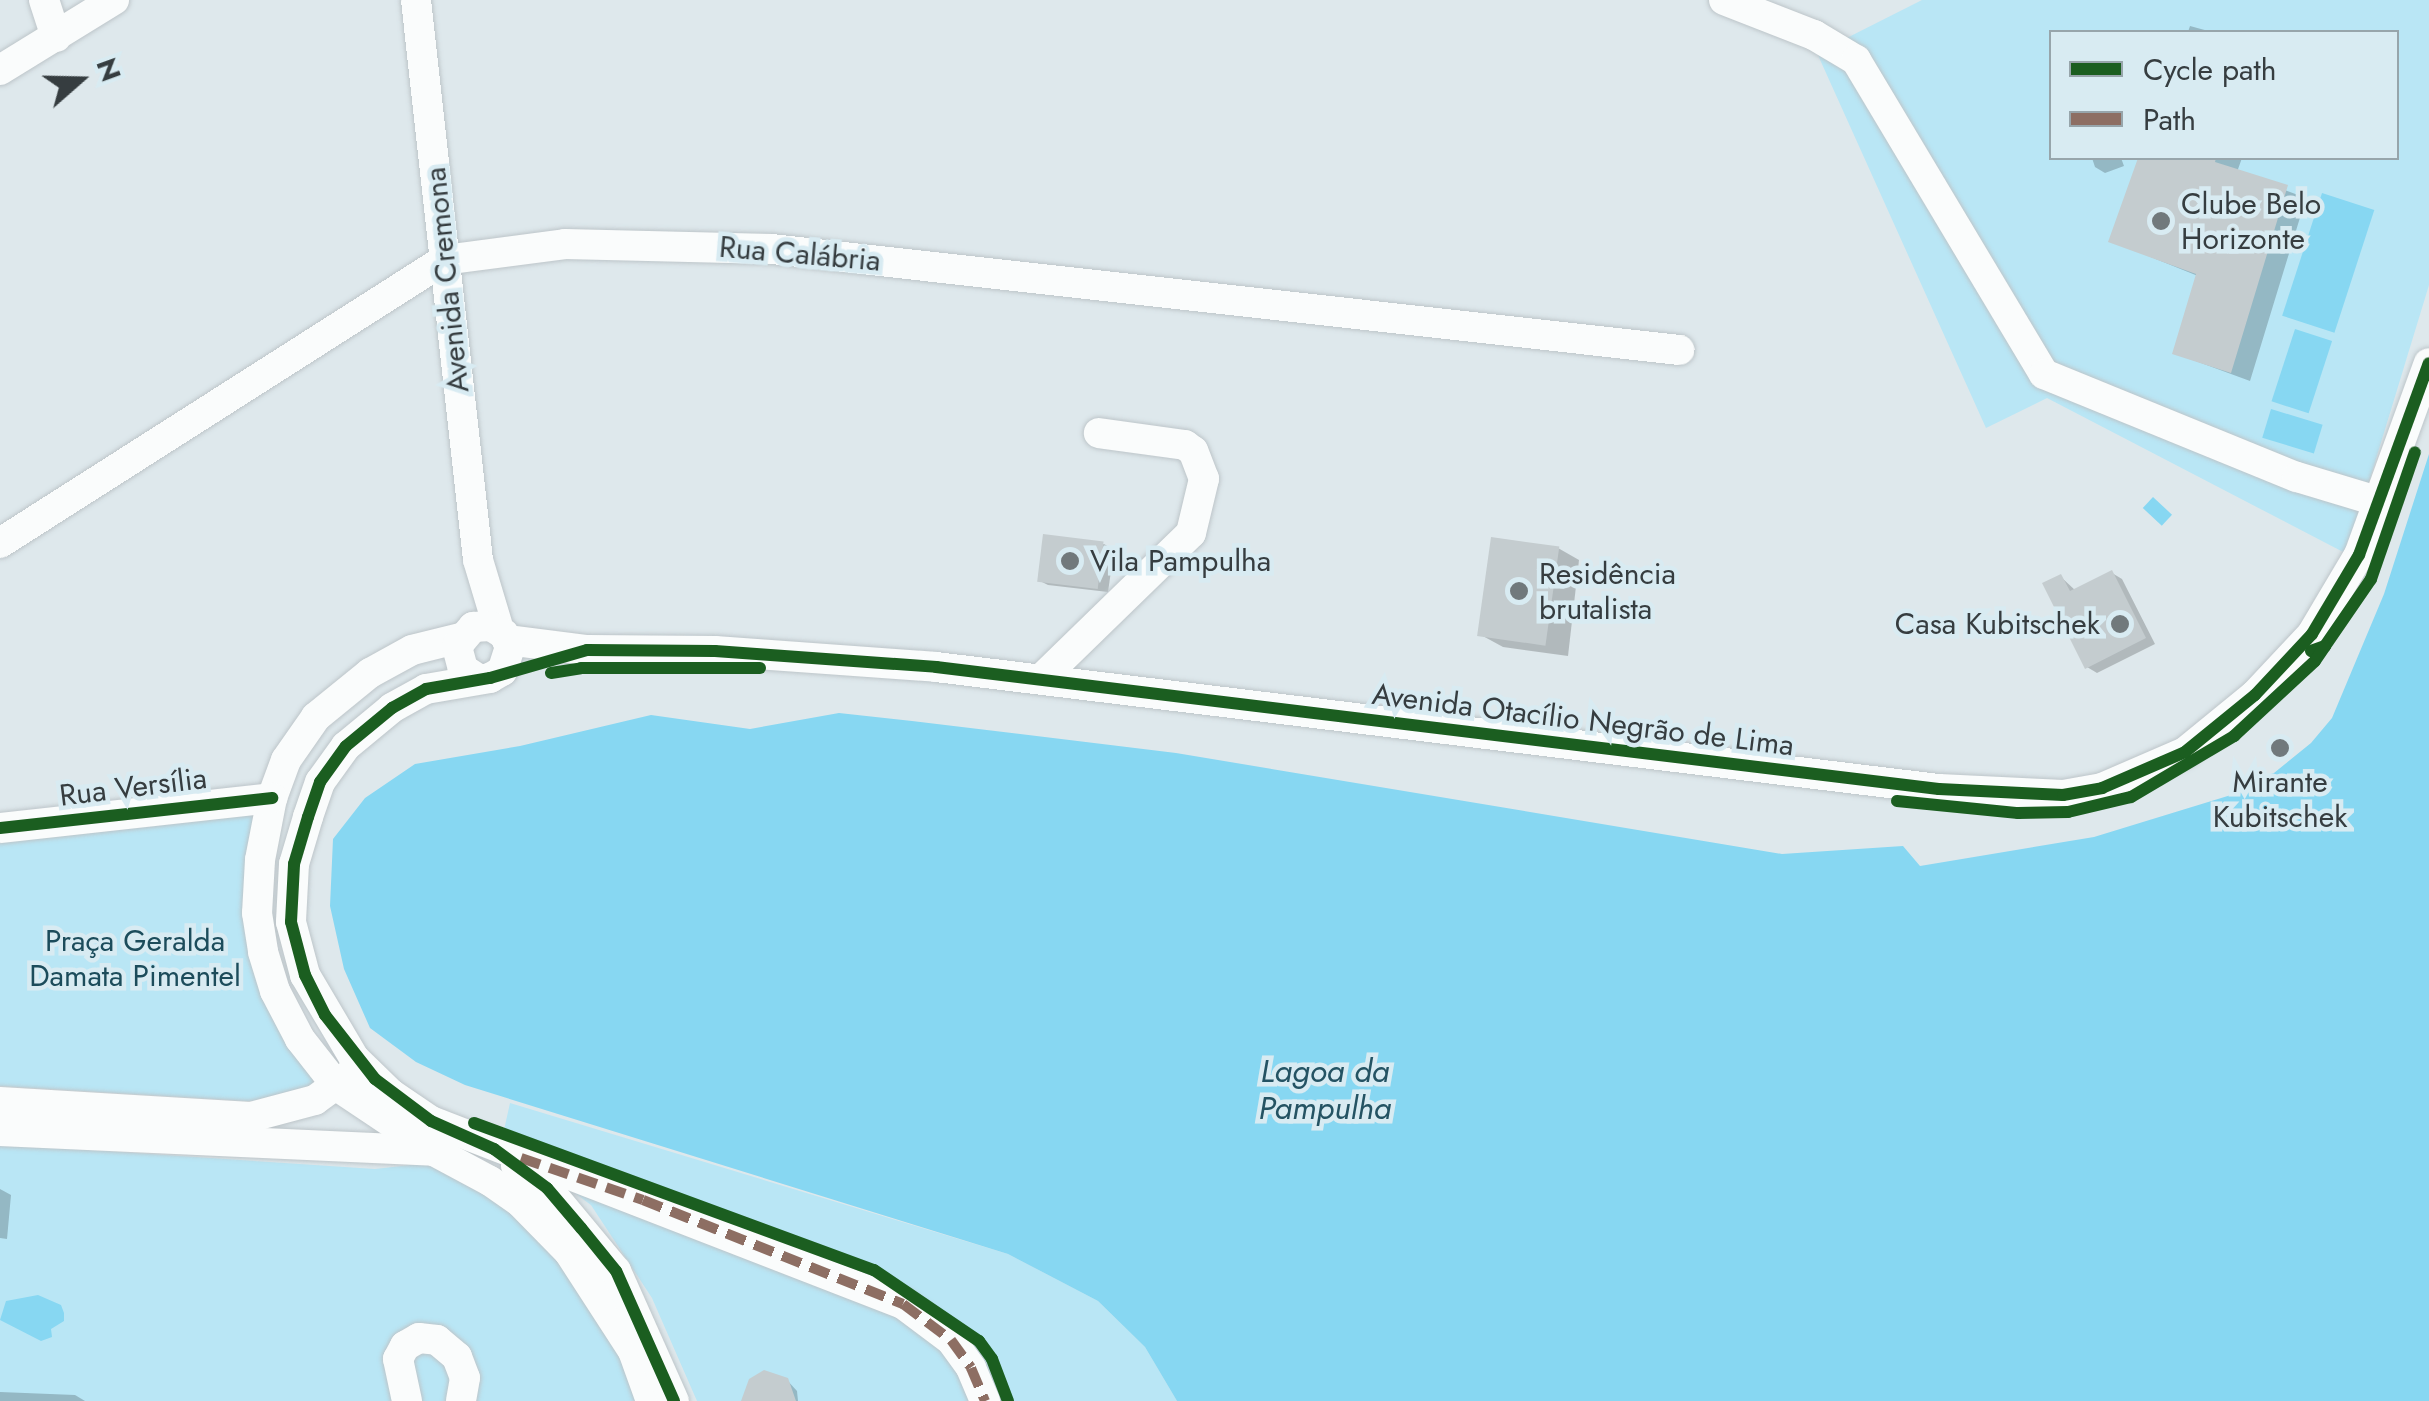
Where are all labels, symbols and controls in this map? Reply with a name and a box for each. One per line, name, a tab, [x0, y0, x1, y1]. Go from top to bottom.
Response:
north arrow	[30, 30, 130, 130]
legend	[2049, 30, 2399, 160]
text: Cycle path	[2143, 48, 2276, 91]
text: N	[86, 52, 132, 87]
text: Path	[2143, 98, 2196, 141]
street label: Avenida Cremona	[417, 166, 477, 394]
place label: Clube Belo Horizonte	[2181, 186, 2321, 256]
marker: Clube Belo Horizonte	[2150, 210, 2172, 232]
street label: Rua Calábria	[718, 229, 882, 279]
place label: Vila Pampulha	[1090, 543, 1271, 579]
marker: Vila Pampulha	[1059, 550, 1081, 572]
place label: Residência brutalista	[1539, 556, 1676, 626]
marker: Residência brutalista	[1508, 580, 1530, 602]
place label: Casa Kubitschek	[1895, 606, 2100, 642]
marker: Casa Kubitschek	[2109, 613, 2131, 635]
street label: Avenida Otacílio Negrão de Lima	[1370, 676, 1796, 764]
marker: Mirante Kubitschek	[2269, 737, 2291, 759]
street label: Rua Versília	[57, 760, 209, 814]
place label: Mirante Kubitschek	[2213, 764, 2347, 834]
park label: Praça Geralda Damata Pimentel	[29, 923, 241, 994]
water label: Lagoa da Pampulha	[1258, 1053, 1392, 1128]

